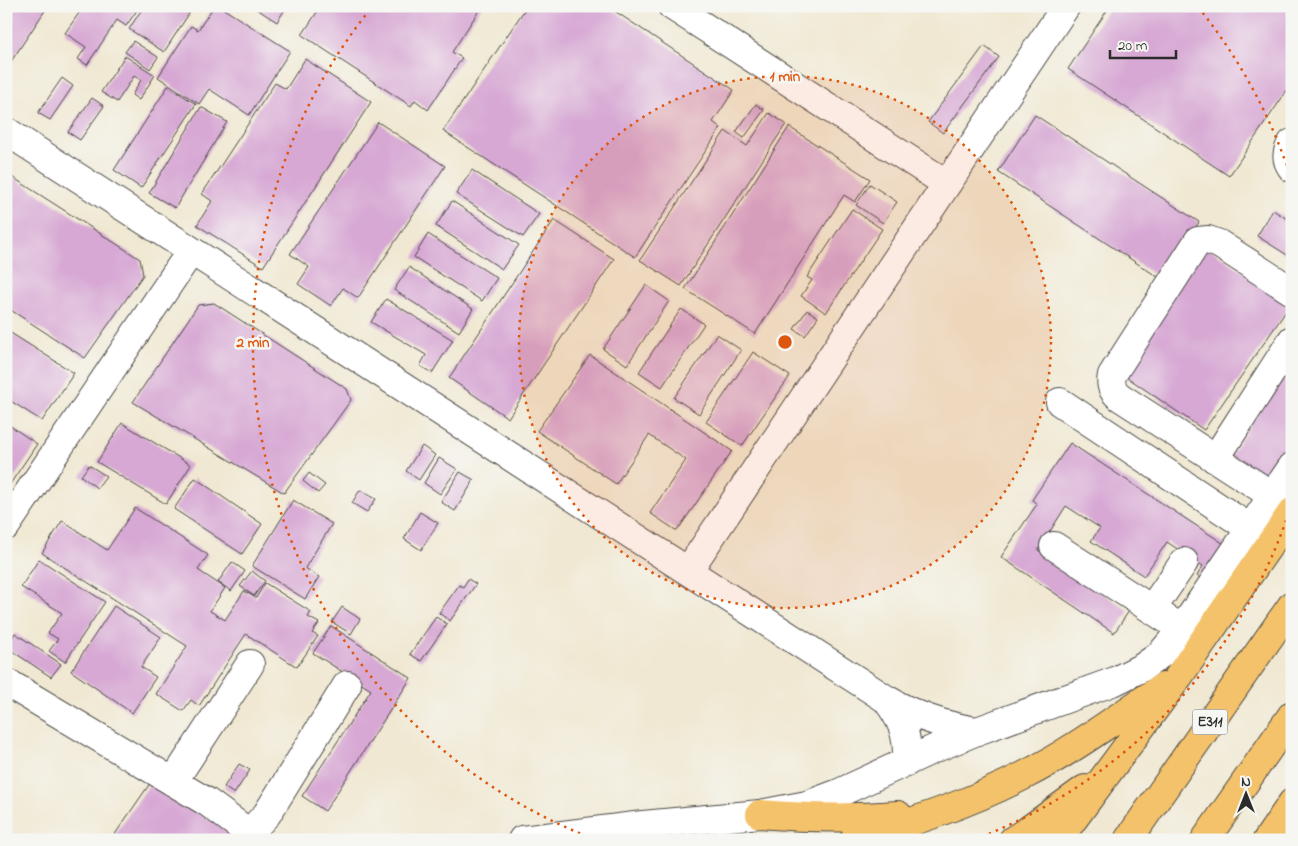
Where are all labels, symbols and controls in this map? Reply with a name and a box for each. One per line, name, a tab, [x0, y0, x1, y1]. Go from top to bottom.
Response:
scale bar	[1110, 28, 1177, 60]
text: 20 m	[1118, 35, 1148, 57]
text: 1 min	[770, 66, 801, 88]
text: 2 min	[236, 332, 270, 354]
centre of rings	[776, 333, 794, 351]
road number: E311	[1192, 710, 1228, 734]
north arrow	[1220, 768, 1270, 818]
text: N	[1241, 772, 1251, 793]

